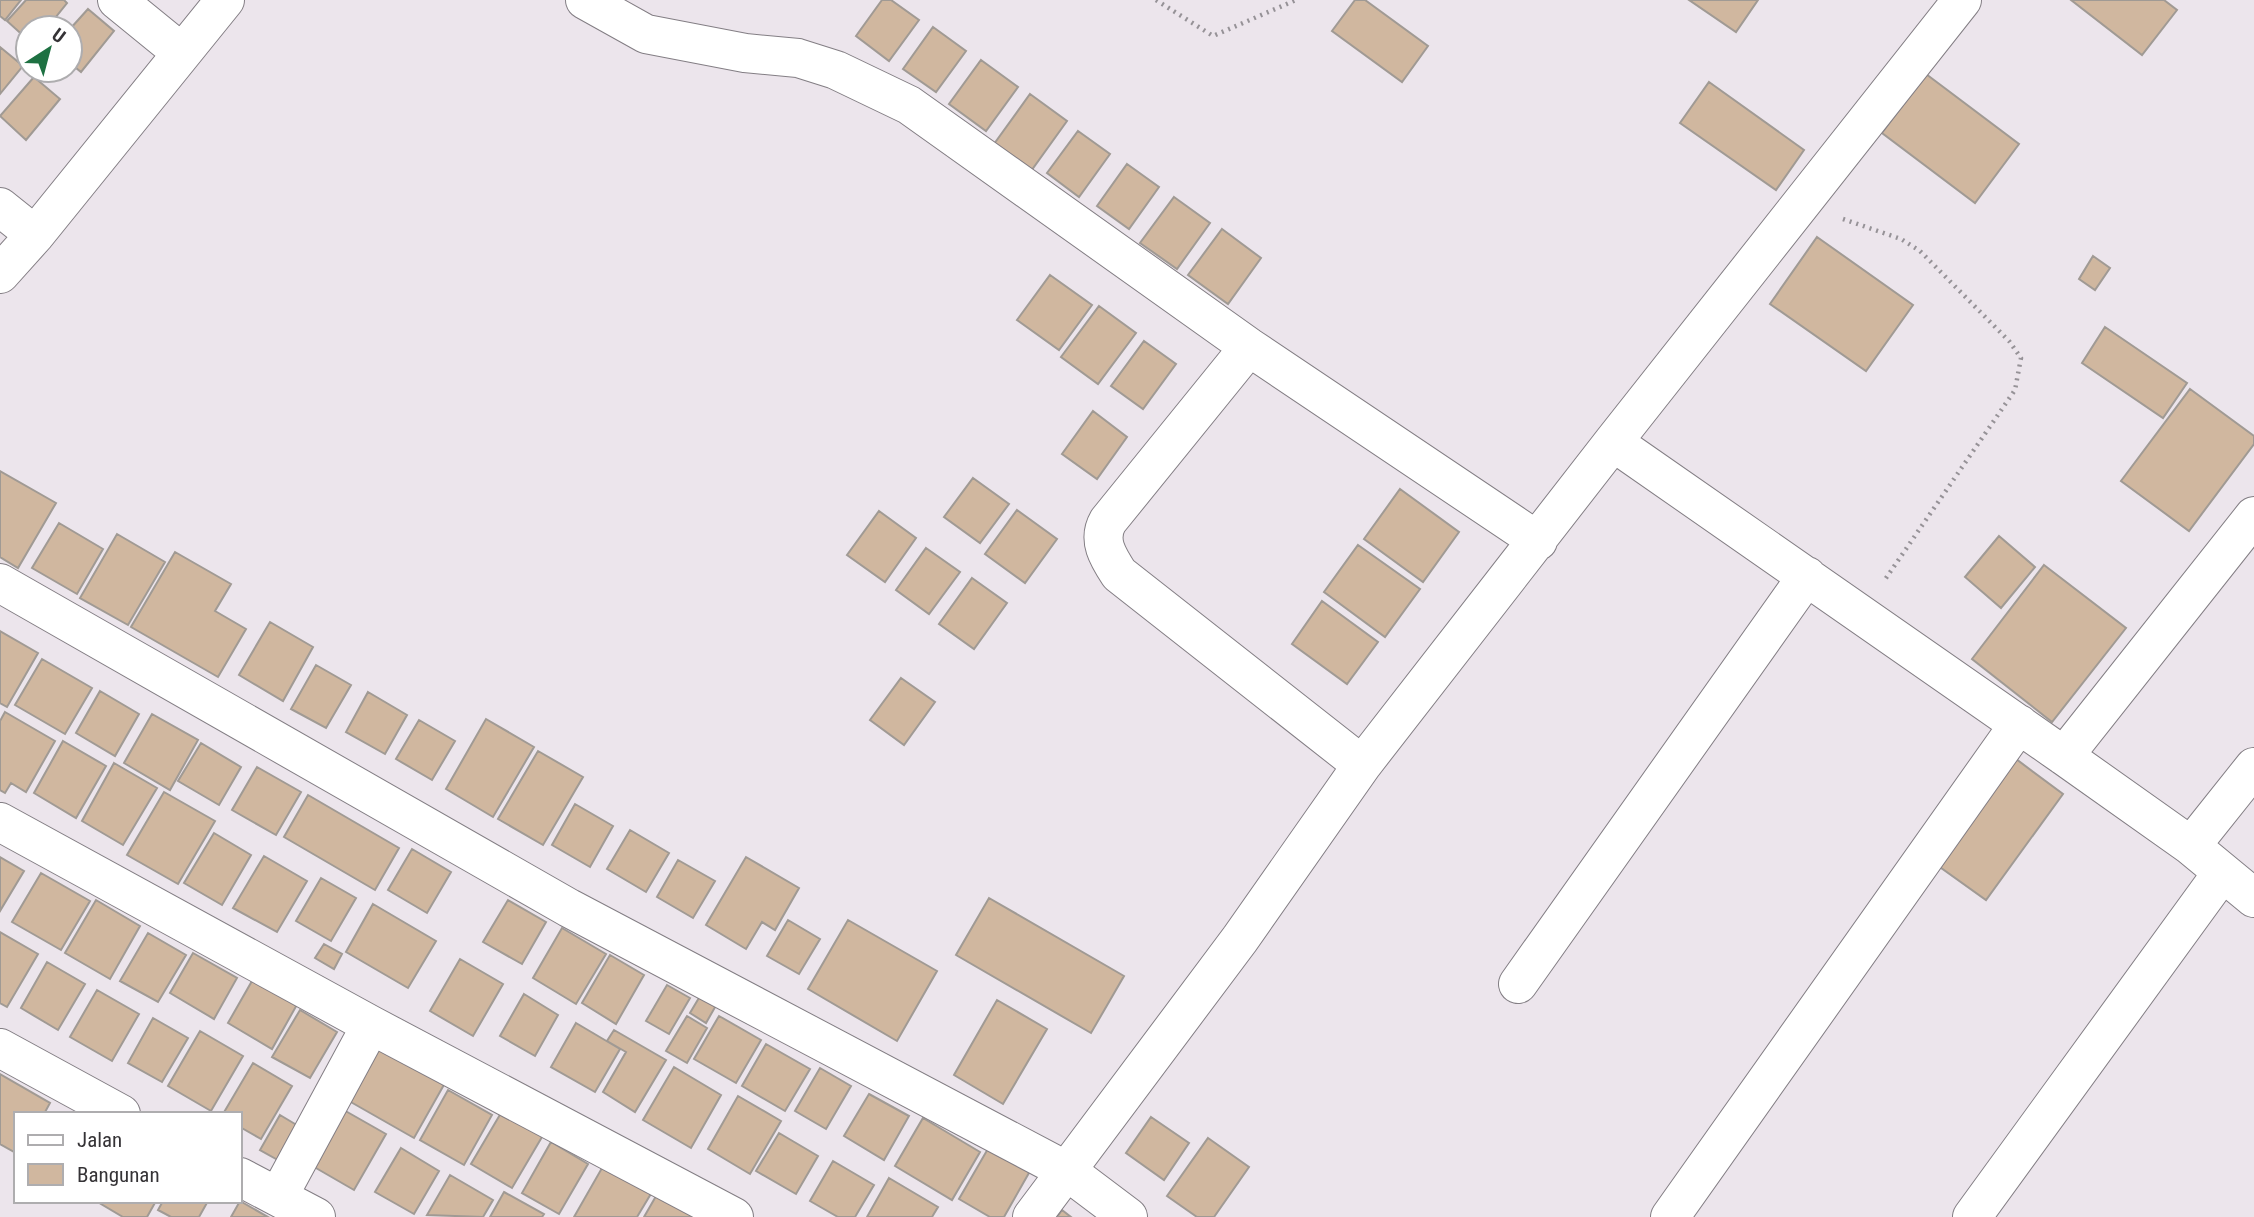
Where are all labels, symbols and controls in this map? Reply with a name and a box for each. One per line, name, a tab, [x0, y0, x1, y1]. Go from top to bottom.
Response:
north arrow	[14, 14, 84, 84]
text: U	[48, 23, 70, 48]
legend	[14, 1112, 242, 1203]
text: Jalan	[77, 1128, 122, 1152]
text: Bangunan	[77, 1163, 160, 1187]

